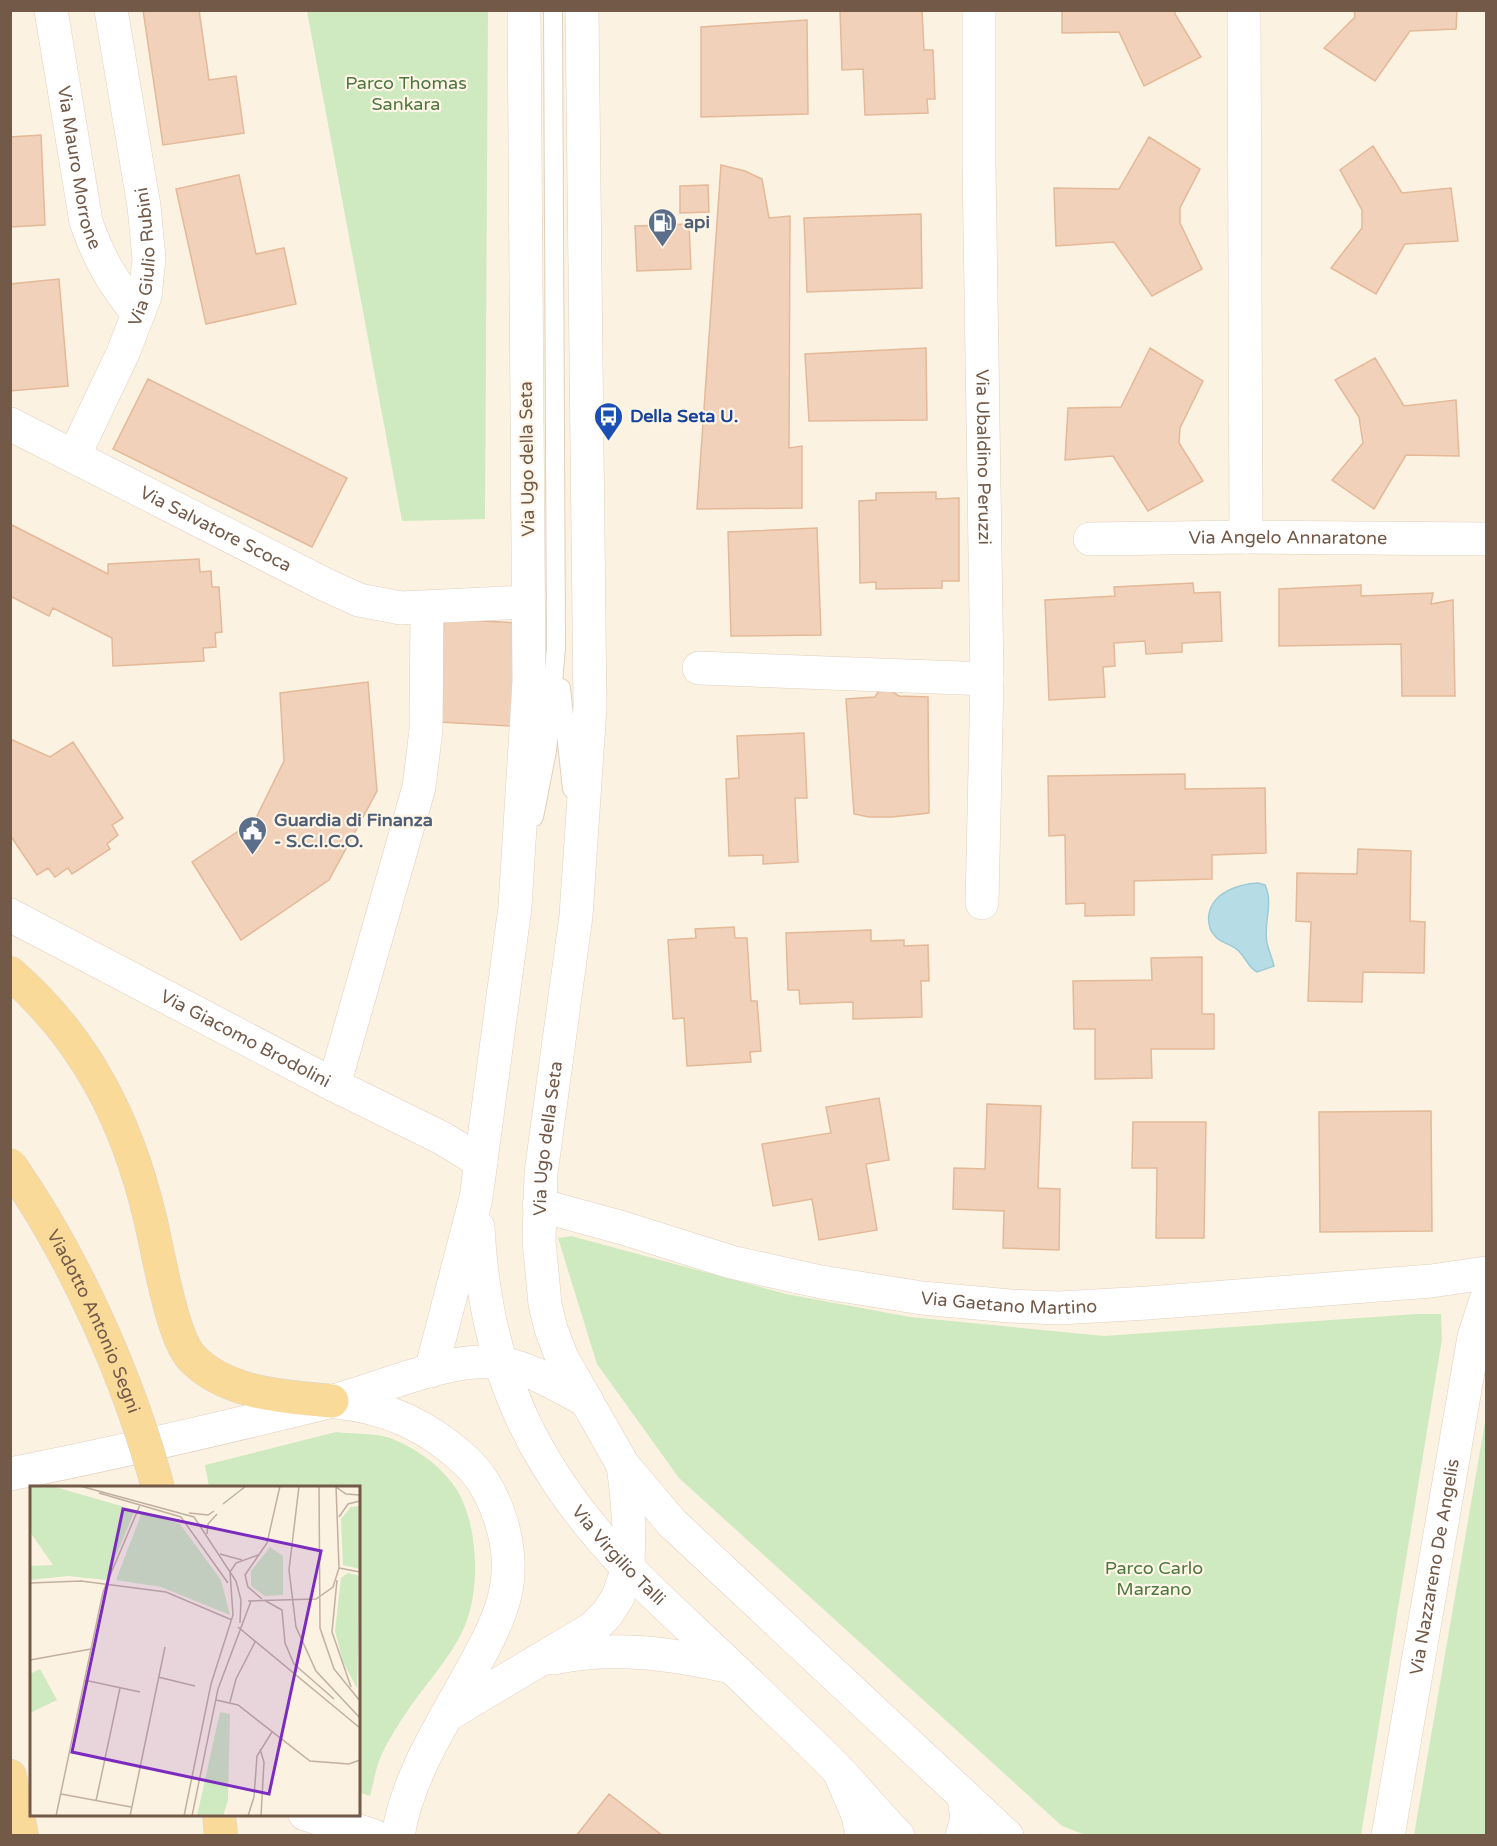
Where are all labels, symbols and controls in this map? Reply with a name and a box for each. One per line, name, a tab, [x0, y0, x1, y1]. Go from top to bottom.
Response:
park label: Parco Thomas Sankara	[345, 72, 467, 115]
street label: Via Mauro Morrone	[53, 84, 107, 253]
street label: Via Giulio Rubini	[123, 186, 160, 329]
fuel station icon: api	[647, 206, 679, 248]
place label: api	[684, 211, 710, 233]
street label: Via Ubaldino Peruzzi	[971, 369, 996, 545]
street label: Via Ugo della Seta	[515, 381, 539, 537]
bus stop icon: Della Seta U.	[593, 400, 625, 442]
place label: Della Seta U.	[630, 405, 738, 427]
street label: Via Salvatore Scoca	[136, 481, 295, 577]
street label: Via Angelo Annaratone	[1189, 526, 1387, 549]
place label: Guardia di Finanza - S.C.I.C.O.	[274, 809, 433, 852]
public building icon: Guardia di Finanza - S.C.I.C.O.	[237, 814, 269, 856]
street label: Via Giacomo Brodolini	[157, 985, 334, 1092]
street label: Via Ugo della Seta	[529, 1060, 567, 1216]
street label: Viadotto Antonio Segni	[42, 1226, 145, 1416]
street label: Via Gaetano Martino	[920, 1287, 1098, 1319]
street label: Via Nazzareno De Angelis	[1405, 1457, 1464, 1677]
inset map	[30, 1486, 360, 1816]
street label: Via Virgilio Talli	[567, 1501, 670, 1610]
park label: Parco Carlo Marzano	[1105, 1557, 1203, 1600]

